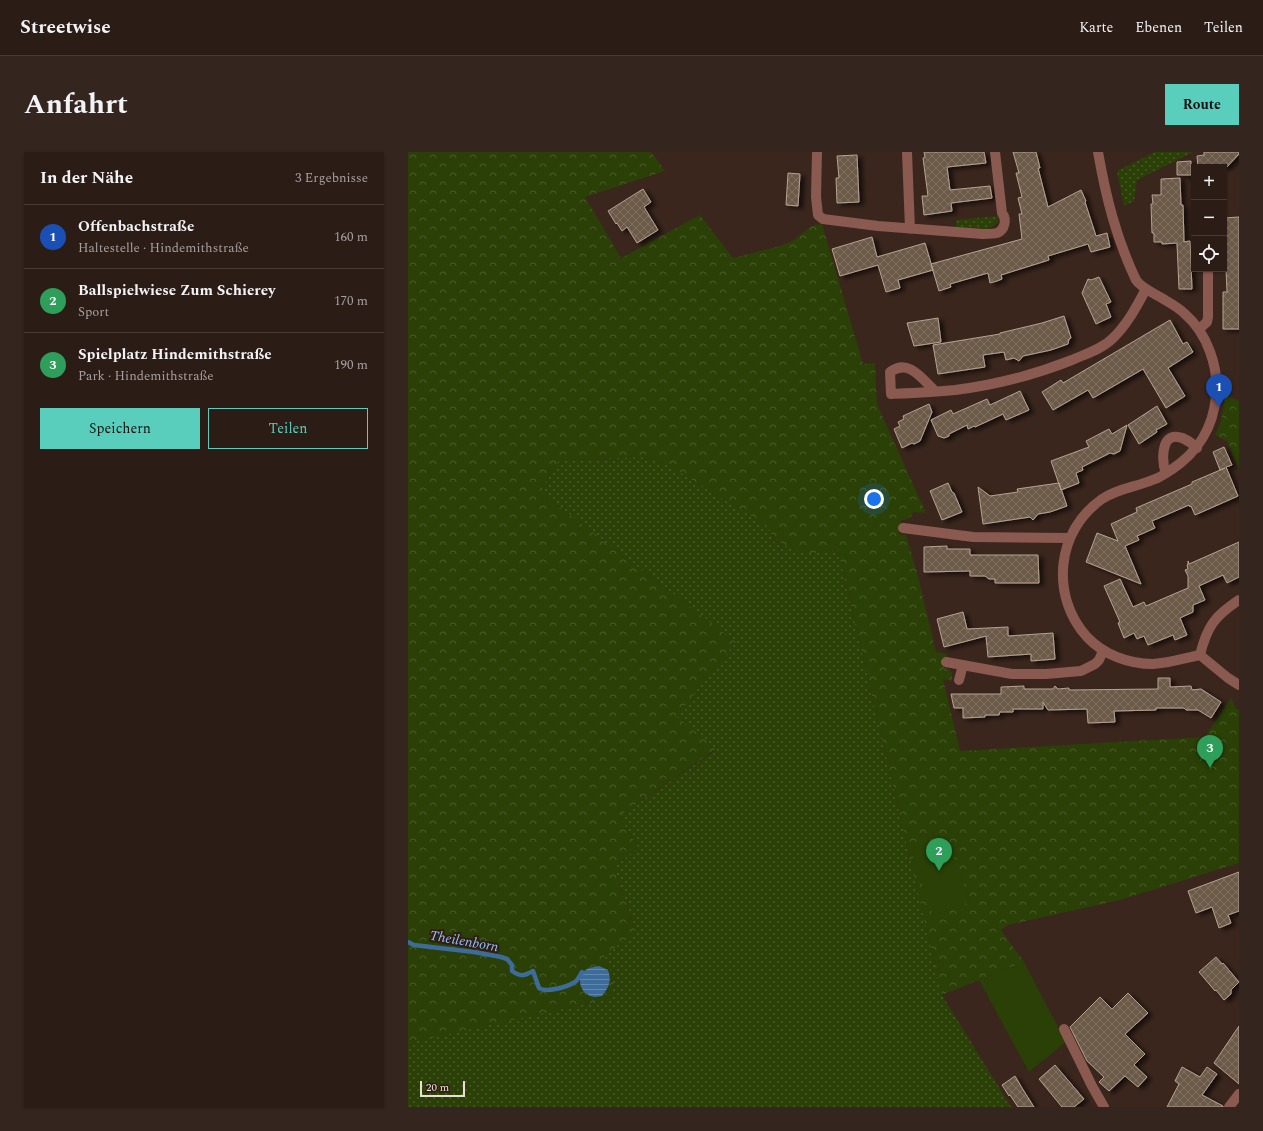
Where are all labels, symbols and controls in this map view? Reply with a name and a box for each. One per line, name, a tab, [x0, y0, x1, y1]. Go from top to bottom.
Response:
text: Streetwise	[20, 13, 111, 42]
text: Karte	[1079, 17, 1113, 38]
text: Ebenen	[1135, 17, 1182, 38]
text: Teilen	[1204, 17, 1243, 38]
text: Anfahrt	[24, 83, 128, 126]
button: Route	[1165, 84, 1239, 125]
map controls	[1191, 164, 1227, 272]
button: +	[1191, 164, 1227, 200]
text: In der Nähe	[40, 165, 133, 191]
text: 3 Ergebnisse	[295, 168, 368, 188]
button: −	[1191, 200, 1227, 236]
text: Offenbachstraße	[78, 215, 194, 238]
text: 1	[49, 227, 57, 247]
text: 160 m	[334, 227, 368, 247]
button: locate	[1191, 236, 1227, 272]
text: Haltestelle · Hindemithstraße	[78, 238, 249, 258]
text: Ballspielwiese Zum Schierey	[78, 279, 275, 302]
text: 2	[49, 291, 57, 311]
text: 170 m	[334, 291, 368, 311]
text: Sport	[78, 302, 109, 322]
text: Spielplatz Hindemithstraße	[78, 343, 272, 366]
text: 3	[49, 355, 57, 375]
text: 190 m	[334, 355, 368, 375]
text: Park · Hindemithstraße	[78, 366, 214, 386]
pin: 1	[1206, 374, 1232, 407]
button: Speichern	[40, 408, 200, 449]
button: Teilen	[208, 408, 368, 449]
your location	[864, 489, 884, 509]
pin: 3	[1197, 735, 1223, 768]
pin: 2	[926, 838, 952, 871]
water label: Theilenborn	[428, 925, 501, 957]
scale bar	[420, 1079, 465, 1098]
text: 20 m	[426, 1079, 449, 1096]

